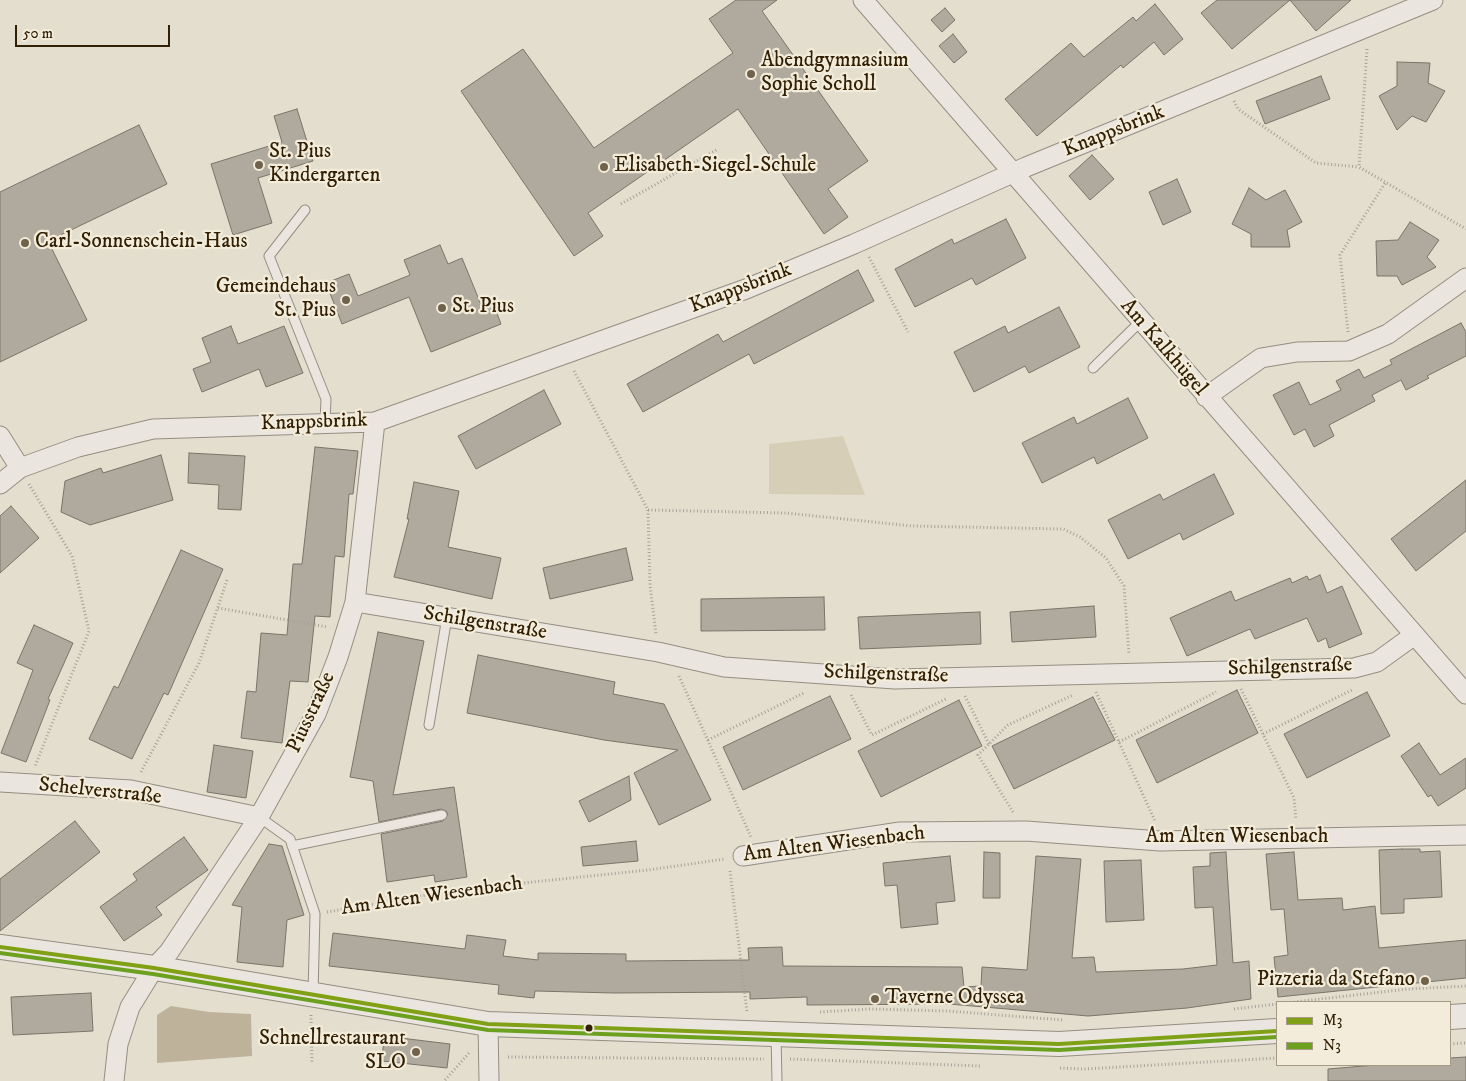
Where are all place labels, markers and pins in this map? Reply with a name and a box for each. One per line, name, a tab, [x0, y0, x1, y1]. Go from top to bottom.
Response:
place label: Abendgymnasium Sophie Scholl	[761, 49, 909, 99]
marker: Abendgymnasium Sophie Scholl	[745, 68, 757, 80]
place label: St. Pius Kindergarten	[269, 140, 380, 190]
place label: Elisabeth-Siegel-Schule	[614, 154, 816, 180]
marker: St. Pius Kindergarten	[253, 159, 265, 171]
marker: Elisabeth-Siegel-Schule	[598, 161, 610, 173]
place label: Carl-Sonnenschein-Haus	[35, 230, 247, 256]
marker: Carl-Sonnenschein-Haus	[19, 237, 31, 249]
place label: Gemeindehaus St. Pius	[216, 275, 336, 325]
marker: Gemeindehaus St. Pius	[340, 294, 352, 306]
place label: St. Pius	[452, 295, 514, 321]
marker: St. Pius	[436, 302, 448, 314]
place label: Pizzeria da Stefano	[1257, 968, 1415, 994]
marker: Pizzeria da Stefano	[1419, 975, 1431, 987]
place label: Taverne Odyssea	[885, 986, 1024, 1012]
marker: Taverne Odyssea	[869, 993, 881, 1005]
unlabelled marker	[584, 1023, 594, 1033]
place label: Schnellrestaurant SLO	[259, 1027, 406, 1077]
marker: Schnellrestaurant SLO	[410, 1046, 422, 1058]

